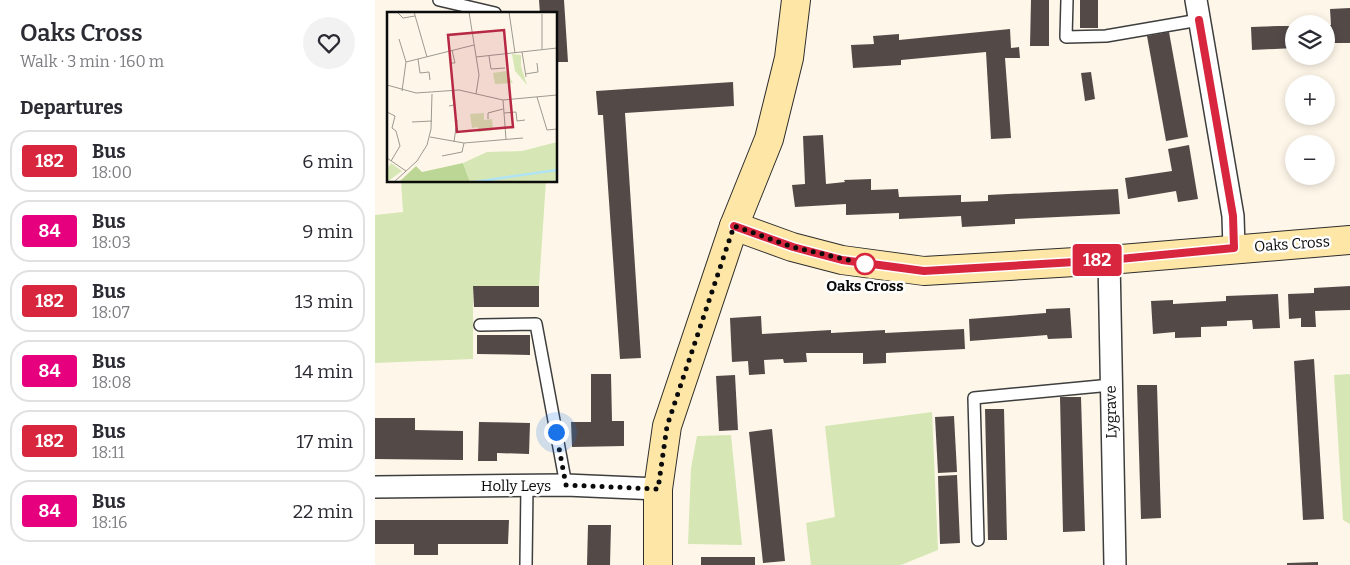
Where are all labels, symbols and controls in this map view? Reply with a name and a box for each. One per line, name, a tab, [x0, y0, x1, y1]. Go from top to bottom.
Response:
inset map	[387, 12, 557, 182]
map controls	[1285, 15, 1335, 185]
button: layers	[1285, 15, 1335, 65]
button: heart	[303, 17, 355, 69]
text: Oaks Cross	[20, 19, 143, 47]
text: Walk · 3 min · 160 m	[20, 52, 164, 71]
button: +	[1285, 75, 1335, 125]
text: Departures	[20, 96, 123, 119]
button: −	[1285, 135, 1335, 185]
text: Bus	[92, 140, 126, 163]
text: 182	[35, 150, 64, 172]
text: 6 min	[302, 150, 353, 173]
text: 18:00	[92, 163, 132, 182]
text: Bus	[92, 210, 126, 233]
text: 84	[39, 220, 60, 242]
text: 9 min	[302, 220, 353, 243]
street label: Oaks Cross	[1254, 232, 1330, 256]
text: 18:03	[92, 233, 131, 252]
line badge: 182	[1068, 244, 1126, 276]
text: 182	[1083, 249, 1111, 271]
marker: Oaks Cross	[854, 253, 876, 275]
place label: Oaks Cross	[826, 277, 904, 295]
text: Bus	[92, 280, 126, 303]
text: 182	[35, 290, 64, 312]
text: 13 min	[295, 290, 353, 313]
text: 18:07	[92, 303, 130, 322]
text: Bus	[92, 350, 126, 373]
text: 84	[39, 360, 60, 382]
text: 14 min	[295, 360, 353, 383]
text: 18:08	[92, 373, 131, 392]
street label: Lygrave	[1102, 385, 1120, 439]
text: Bus	[92, 420, 126, 443]
your location	[544, 420, 569, 445]
text: 182	[35, 430, 64, 452]
text: 17 min	[296, 430, 353, 453]
text: 18:11	[92, 443, 124, 462]
street label: Holly Leys	[481, 477, 551, 495]
text: Bus	[92, 490, 126, 513]
text: 84	[39, 500, 60, 522]
text: 22 min	[293, 500, 353, 523]
text: 18:16	[92, 513, 127, 532]

